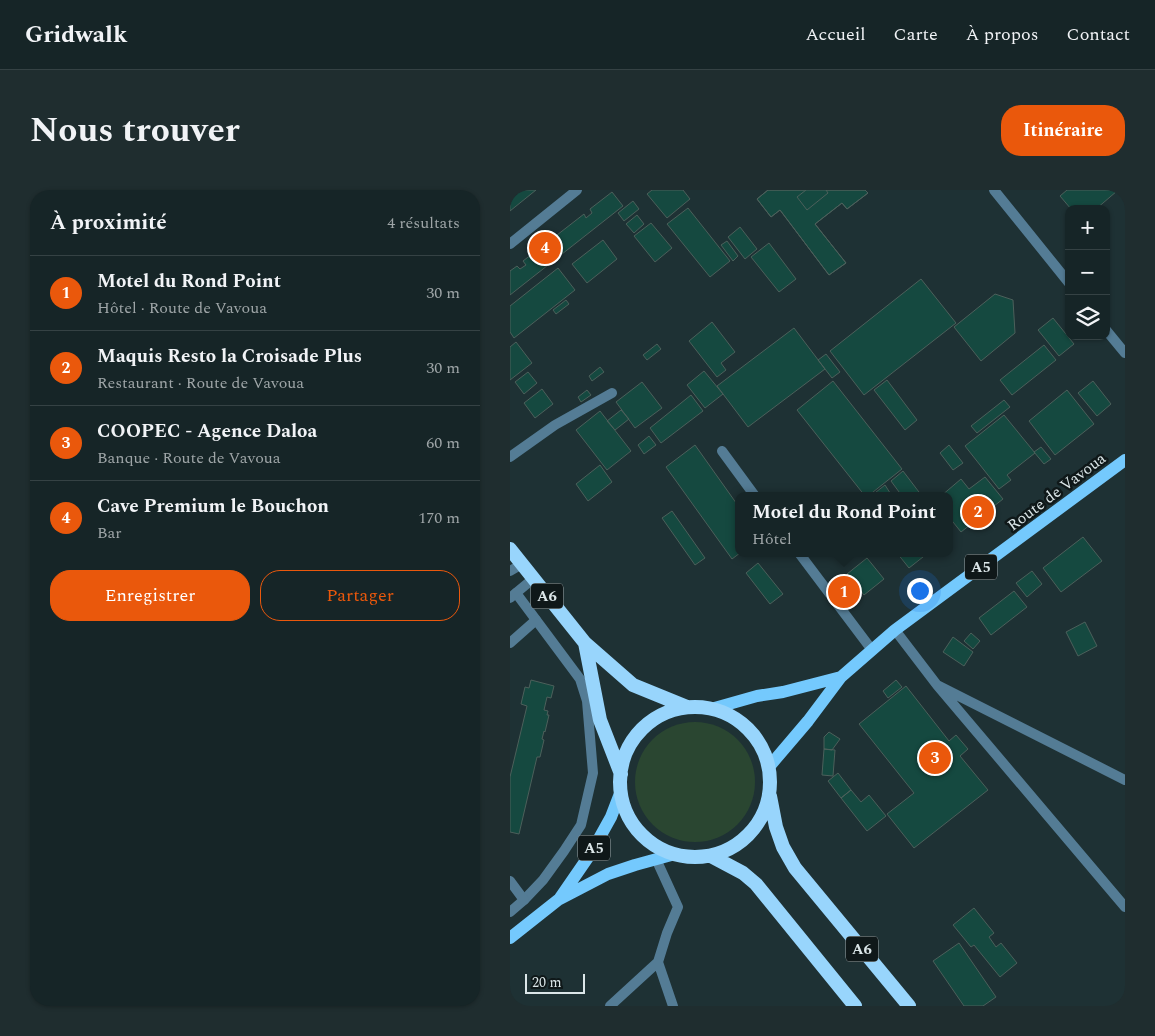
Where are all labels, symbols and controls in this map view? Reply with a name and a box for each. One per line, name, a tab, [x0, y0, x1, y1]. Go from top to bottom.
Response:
text: Gridwalk	[25, 17, 127, 53]
text: Accueil	[805, 21, 866, 48]
text: Carte	[894, 21, 938, 48]
text: À propos	[966, 21, 1039, 48]
text: Contact	[1067, 21, 1130, 48]
text: Nous trouver	[30, 104, 240, 157]
button: Itinéraire	[1001, 105, 1125, 156]
map controls	[1065, 205, 1110, 340]
button: +	[1065, 205, 1110, 250]
text: À proximité	[50, 207, 167, 239]
text: 4 résultats	[387, 211, 460, 235]
pin: 4	[529, 229, 561, 267]
button: −	[1065, 250, 1110, 295]
text: Motel du Rond Point	[97, 267, 281, 296]
text: 1	[62, 281, 70, 305]
text: 30 m	[426, 281, 460, 305]
button: layers	[1065, 295, 1110, 340]
text: Hôtel · Route de Vavoua	[97, 296, 267, 320]
text: Maquis Resto la Croisade Plus	[97, 342, 362, 371]
text: 2	[62, 356, 70, 380]
text: 30 m	[426, 356, 460, 380]
text: Restaurant · Route de Vavoua	[97, 371, 304, 395]
text: COOPEC - Agence Daloa	[97, 417, 317, 446]
text: 3	[62, 431, 70, 455]
text: 60 m	[426, 431, 460, 455]
text: Banque · Route de Vavoua	[97, 446, 281, 470]
street label: Route de Vavoua	[1002, 447, 1111, 537]
text: Cave Premium le Bouchon	[97, 492, 329, 521]
popup	[735, 492, 953, 557]
pin: 2	[962, 493, 994, 531]
text: Motel du Rond Point	[752, 498, 936, 527]
text: 4	[62, 506, 70, 530]
text: 170 m	[418, 506, 460, 530]
text: Bar	[97, 521, 122, 545]
text: Hôtel	[752, 527, 792, 551]
road number: A5	[965, 554, 997, 580]
button: Enregistrer	[50, 570, 250, 621]
button: Partager	[260, 570, 460, 621]
pin: 1	[828, 573, 860, 611]
your location	[907, 578, 933, 604]
road number: A6	[531, 584, 563, 608]
pin: 3	[919, 739, 951, 777]
road number: A5	[578, 836, 610, 860]
road number: A6	[846, 936, 878, 962]
scale bar	[525, 971, 585, 994]
text: 20 m	[532, 972, 562, 993]

